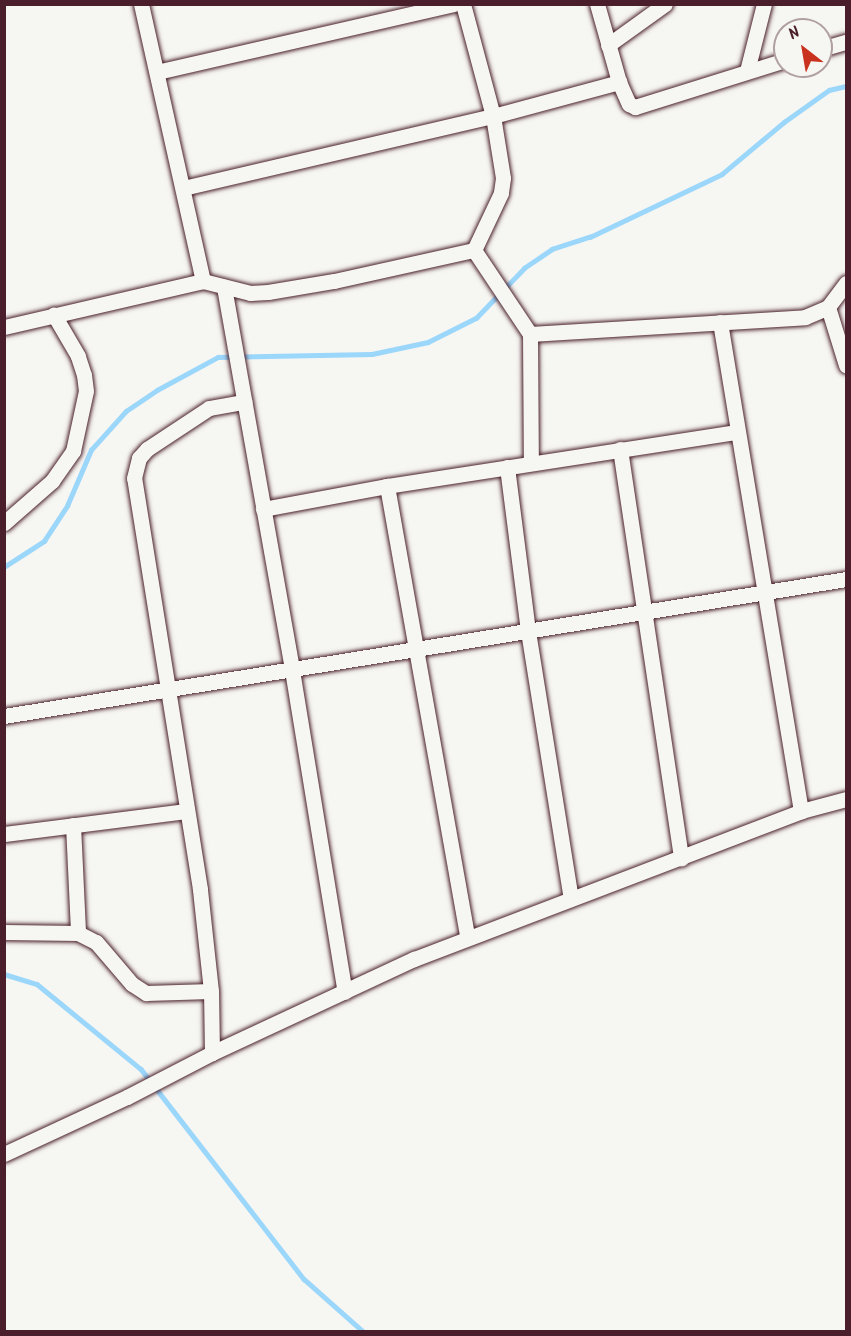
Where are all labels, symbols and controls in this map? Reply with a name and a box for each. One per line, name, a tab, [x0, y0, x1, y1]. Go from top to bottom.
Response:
north arrow	[773, 18, 833, 78]
text: N	[784, 21, 805, 47]

